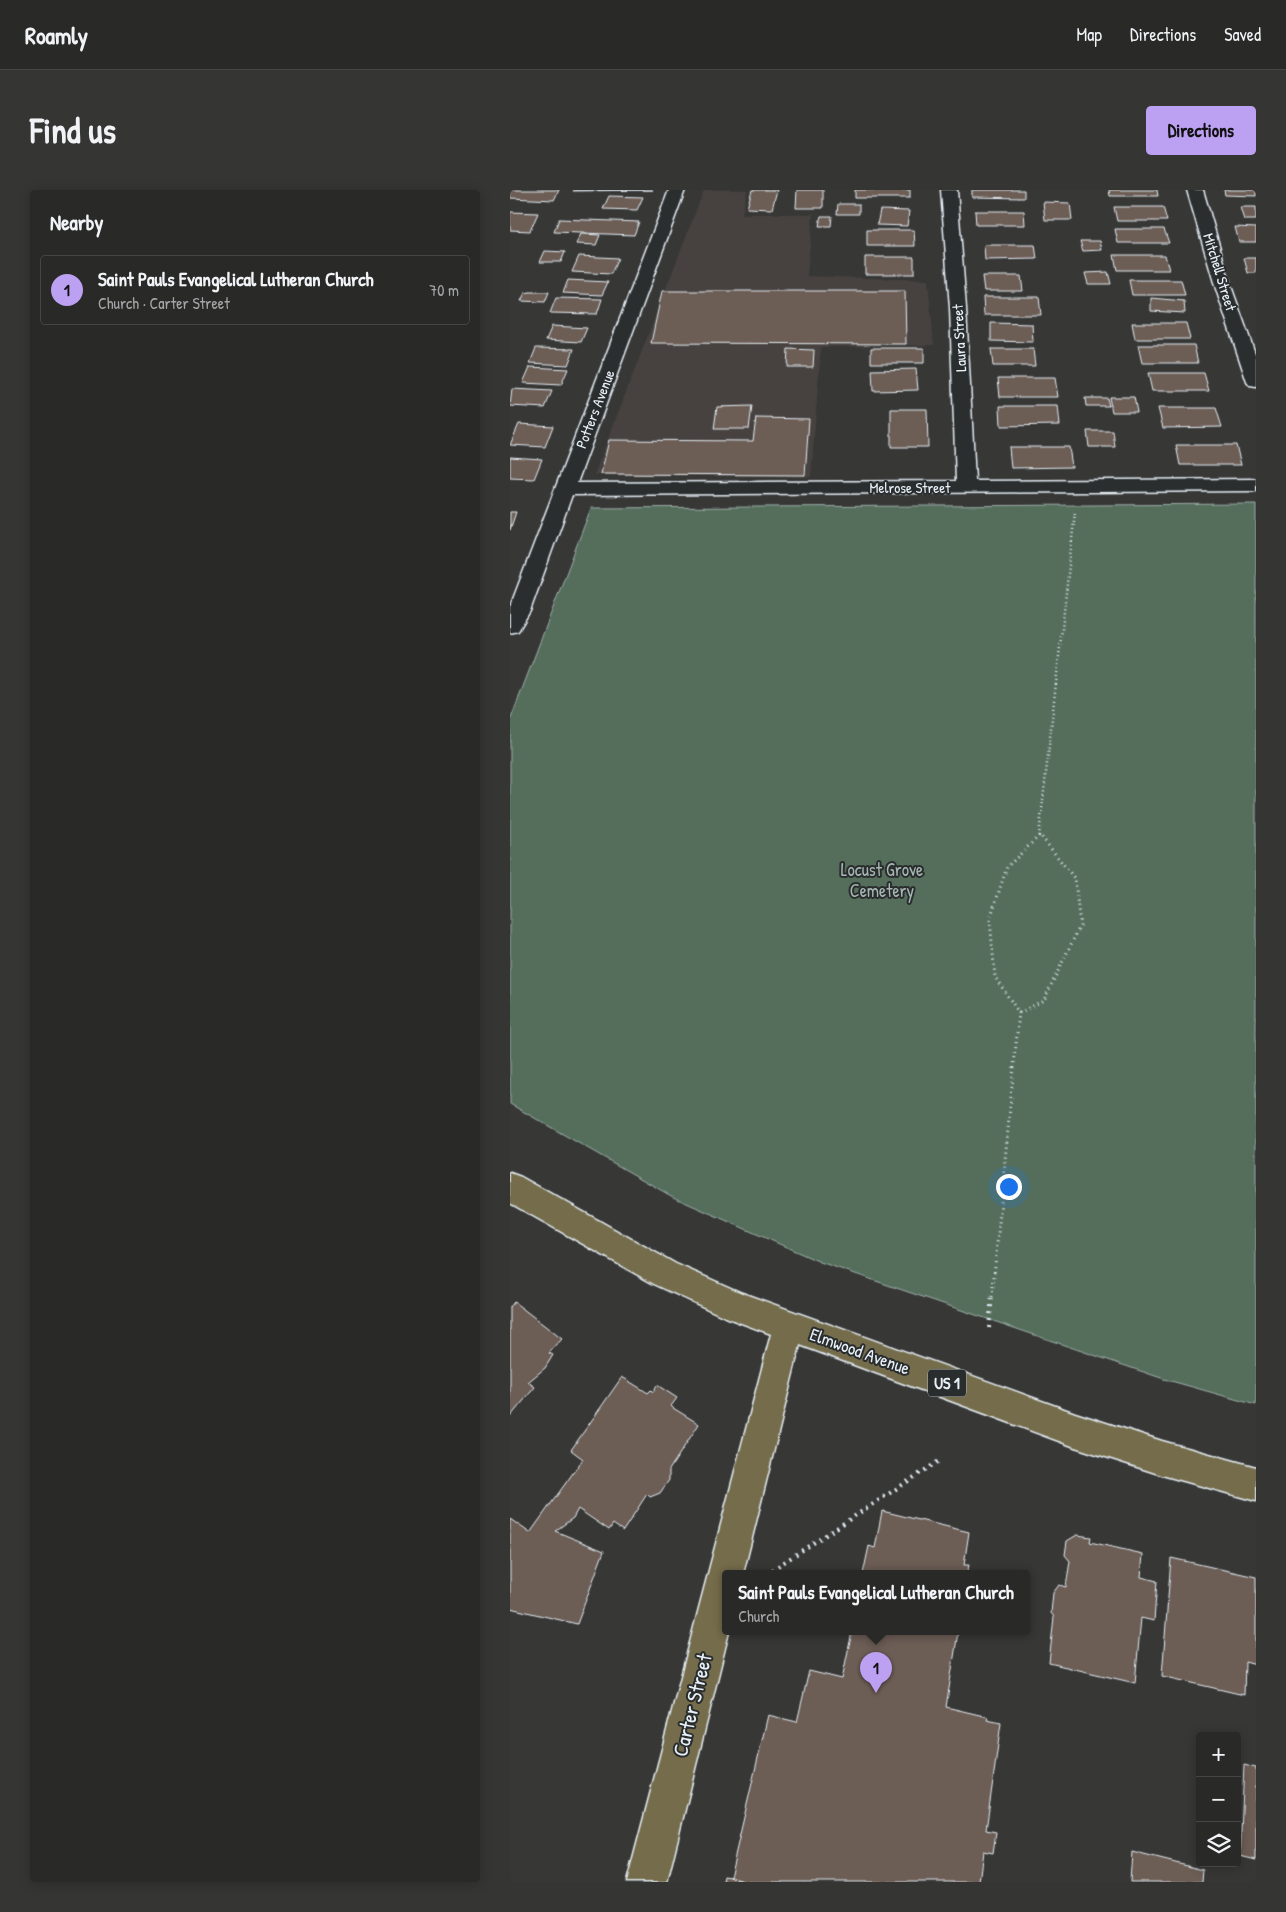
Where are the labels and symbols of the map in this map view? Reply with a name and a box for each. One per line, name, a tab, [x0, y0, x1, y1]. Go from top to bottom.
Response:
street label: Mitchell Street	[1198, 230, 1242, 314]
street label: Laura Street	[947, 303, 971, 372]
street label: Potters Avenue	[570, 367, 620, 451]
street label: Melrose Street	[870, 477, 951, 498]
park label: Locust Grove Cemetery	[841, 857, 923, 903]
your location	[996, 1174, 1022, 1200]
street label: Elmwood Avenue	[807, 1321, 913, 1381]
road number: US 1	[928, 1370, 966, 1396]
street label: Carter Street	[665, 1650, 719, 1760]
pin: 1	[860, 1652, 892, 1693]

